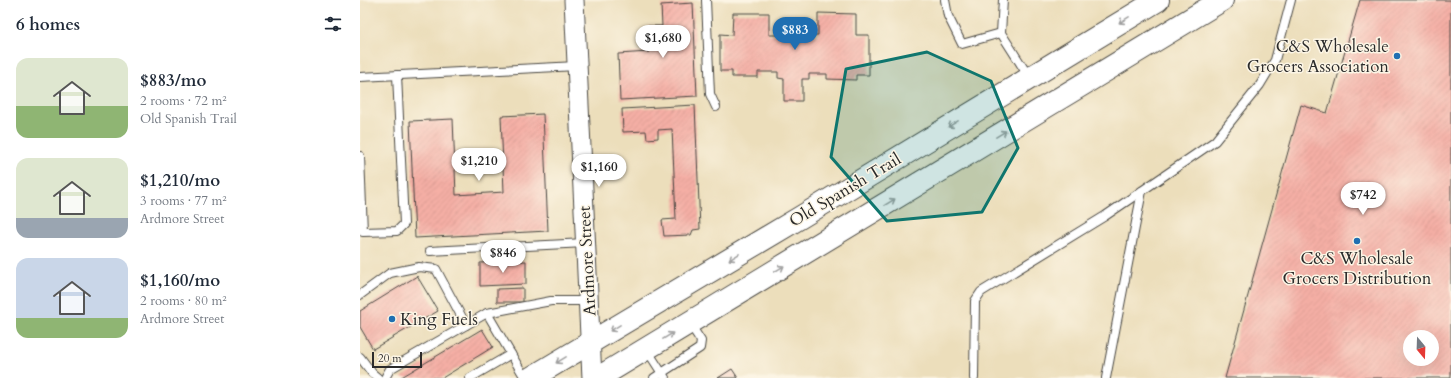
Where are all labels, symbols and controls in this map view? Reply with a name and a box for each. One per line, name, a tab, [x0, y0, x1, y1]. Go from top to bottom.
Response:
text: 6 homes	[16, 13, 80, 36]
icon: filters	[322, 13, 344, 35]
pin: $883	[771, 17, 819, 51]
one-way arrow	[1118, 17, 1130, 25]
text: $883	[782, 21, 808, 39]
pin: $1,680	[630, 25, 696, 59]
text: $1,680	[644, 29, 682, 47]
place label: C&S Wholesale Grocers Association	[1247, 35, 1389, 78]
marker: C&S Wholesale Grocers Association	[1392, 51, 1402, 61]
text: $883/mo	[140, 69, 206, 92]
icon: home	[48, 74, 96, 122]
text: 2 rooms · 72 m²	[140, 92, 227, 110]
text: Old Spanish Trail	[140, 110, 237, 128]
one-way arrow	[947, 121, 959, 129]
one-way arrow	[995, 130, 1006, 138]
street label: Old Spanish Trail	[785, 147, 906, 232]
pin: $1,210	[446, 148, 512, 182]
text: $1,210	[460, 152, 498, 170]
pin: $1,160	[566, 154, 632, 188]
text: $1,160	[580, 158, 618, 176]
text: $1,210/mo	[140, 169, 220, 192]
icon: home	[48, 174, 96, 222]
pin: $742	[1339, 182, 1387, 216]
text: $742	[1350, 186, 1376, 204]
text: 3 rooms · 77 m²	[140, 192, 227, 210]
one-way arrow	[884, 197, 896, 205]
street label: Ardmore Street	[573, 205, 601, 317]
text: Ardmore Street	[140, 210, 224, 228]
marker: C&S Wholesale Grocers Distribution	[1352, 236, 1362, 246]
pin: $846	[479, 240, 527, 274]
text: $846	[490, 244, 516, 262]
place label: C&S Wholesale Grocers Distribution	[1283, 247, 1432, 290]
one-way arrow	[728, 253, 740, 261]
one-way arrow	[773, 265, 784, 273]
text: $1,160/mo	[140, 269, 220, 292]
icon: home	[48, 274, 96, 322]
text: 2 rooms · 80 m²	[140, 292, 227, 310]
place label: King Fuels	[400, 308, 478, 331]
text: Ardmore Street	[140, 310, 224, 328]
marker: King Fuels	[387, 314, 397, 324]
one-way arrow	[609, 325, 621, 333]
north arrow	[1403, 330, 1439, 366]
map controls	[1403, 330, 1439, 366]
one-way arrow	[662, 332, 674, 340]
scale bar	[372, 350, 422, 369]
text: 20 m	[378, 351, 402, 366]
one-way arrow	[555, 357, 567, 365]

